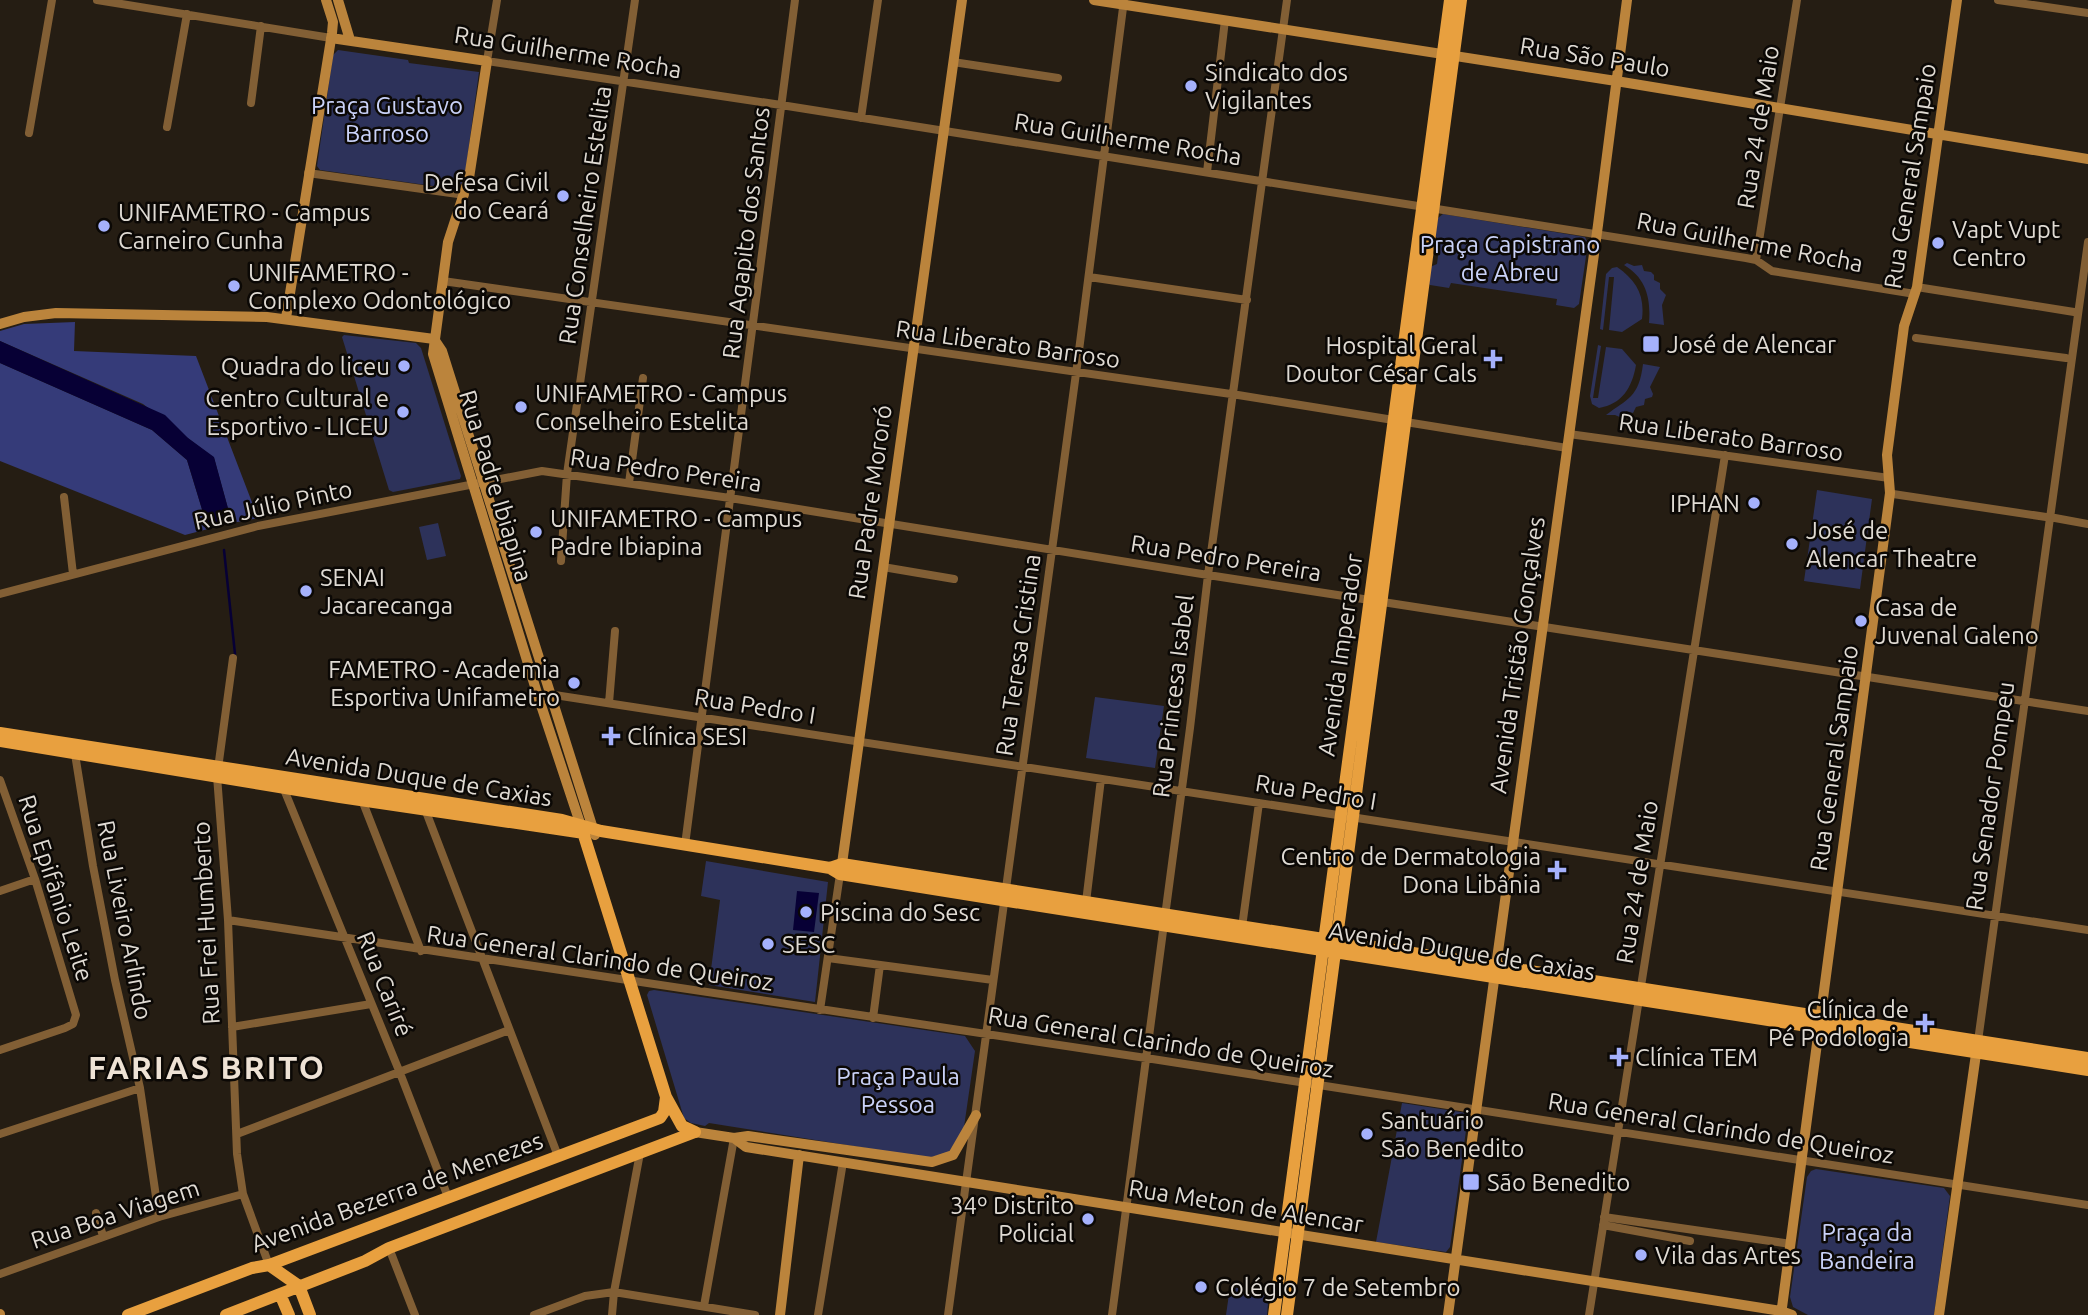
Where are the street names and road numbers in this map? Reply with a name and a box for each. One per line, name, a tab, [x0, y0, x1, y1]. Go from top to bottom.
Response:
street label: Rua Guilherme Rocha	[452, 21, 684, 83]
street label: Rua São Paulo	[1518, 32, 1672, 82]
street label: Rua 24 de Maio	[1732, 43, 1784, 211]
street label: Rua General Sampaio	[1879, 61, 1941, 291]
street label: Rua Conselheiro Estelita	[553, 84, 617, 346]
street label: Rua Agapito dos Santos	[717, 106, 775, 360]
street label: Rua Guilherme Rocha	[1012, 108, 1244, 170]
street label: Rua Guilherme Rocha	[1635, 207, 1865, 277]
street label: Rua Liberato Barroso	[894, 315, 1122, 373]
street label: Rua Padre Ibiapina	[454, 387, 538, 585]
street label: Rua Padre Mororó	[843, 403, 897, 601]
street label: Rua Liberato Barroso	[1617, 408, 1845, 466]
street label: Rua Pedro Pereira	[569, 443, 763, 497]
street label: Rua Júlio Pinto	[191, 475, 355, 535]
street label: Avenida Tristão Gonçalves	[1484, 515, 1550, 795]
street label: Rua Pedro Pereira	[1129, 530, 1323, 586]
street label: Rua Teresa Cristina	[990, 552, 1046, 758]
street label: Avenida Imperador	[1312, 552, 1368, 758]
street label: Rua Princesa Isabel	[1147, 593, 1199, 799]
street label: Rua General Sampaio	[1805, 643, 1863, 873]
street label: Rua Senador Pompeu	[1961, 680, 2019, 912]
street label: Rua Pedro I	[692, 683, 818, 729]
street label: Avenida Duque de Caxias	[284, 743, 554, 811]
street label: Rua Pedro I	[1253, 769, 1379, 815]
street label: Rua Epifânio Leite	[13, 791, 99, 985]
street label: Rua 24 de Maio	[1611, 798, 1663, 966]
street label: Rua Liveiro Arlindo	[92, 818, 158, 1022]
street label: Rua Frei Humberto	[187, 821, 225, 1025]
street label: Avenida Duque de Caxias	[1327, 917, 1597, 985]
street label: Rua General Clarindo de Queiroz	[425, 920, 775, 996]
street label: Rua Cariré	[352, 928, 418, 1040]
street label: Rua General Clarindo de Queiroz	[986, 1001, 1336, 1083]
street label: Rua General Clarindo de Queiroz	[1546, 1087, 1896, 1169]
street label: Avenida Bezerra de Menezes	[247, 1127, 547, 1257]
street label: Rua Boa Viagem	[27, 1174, 203, 1254]
street label: Rua Meton de Alencar	[1127, 1174, 1365, 1238]

